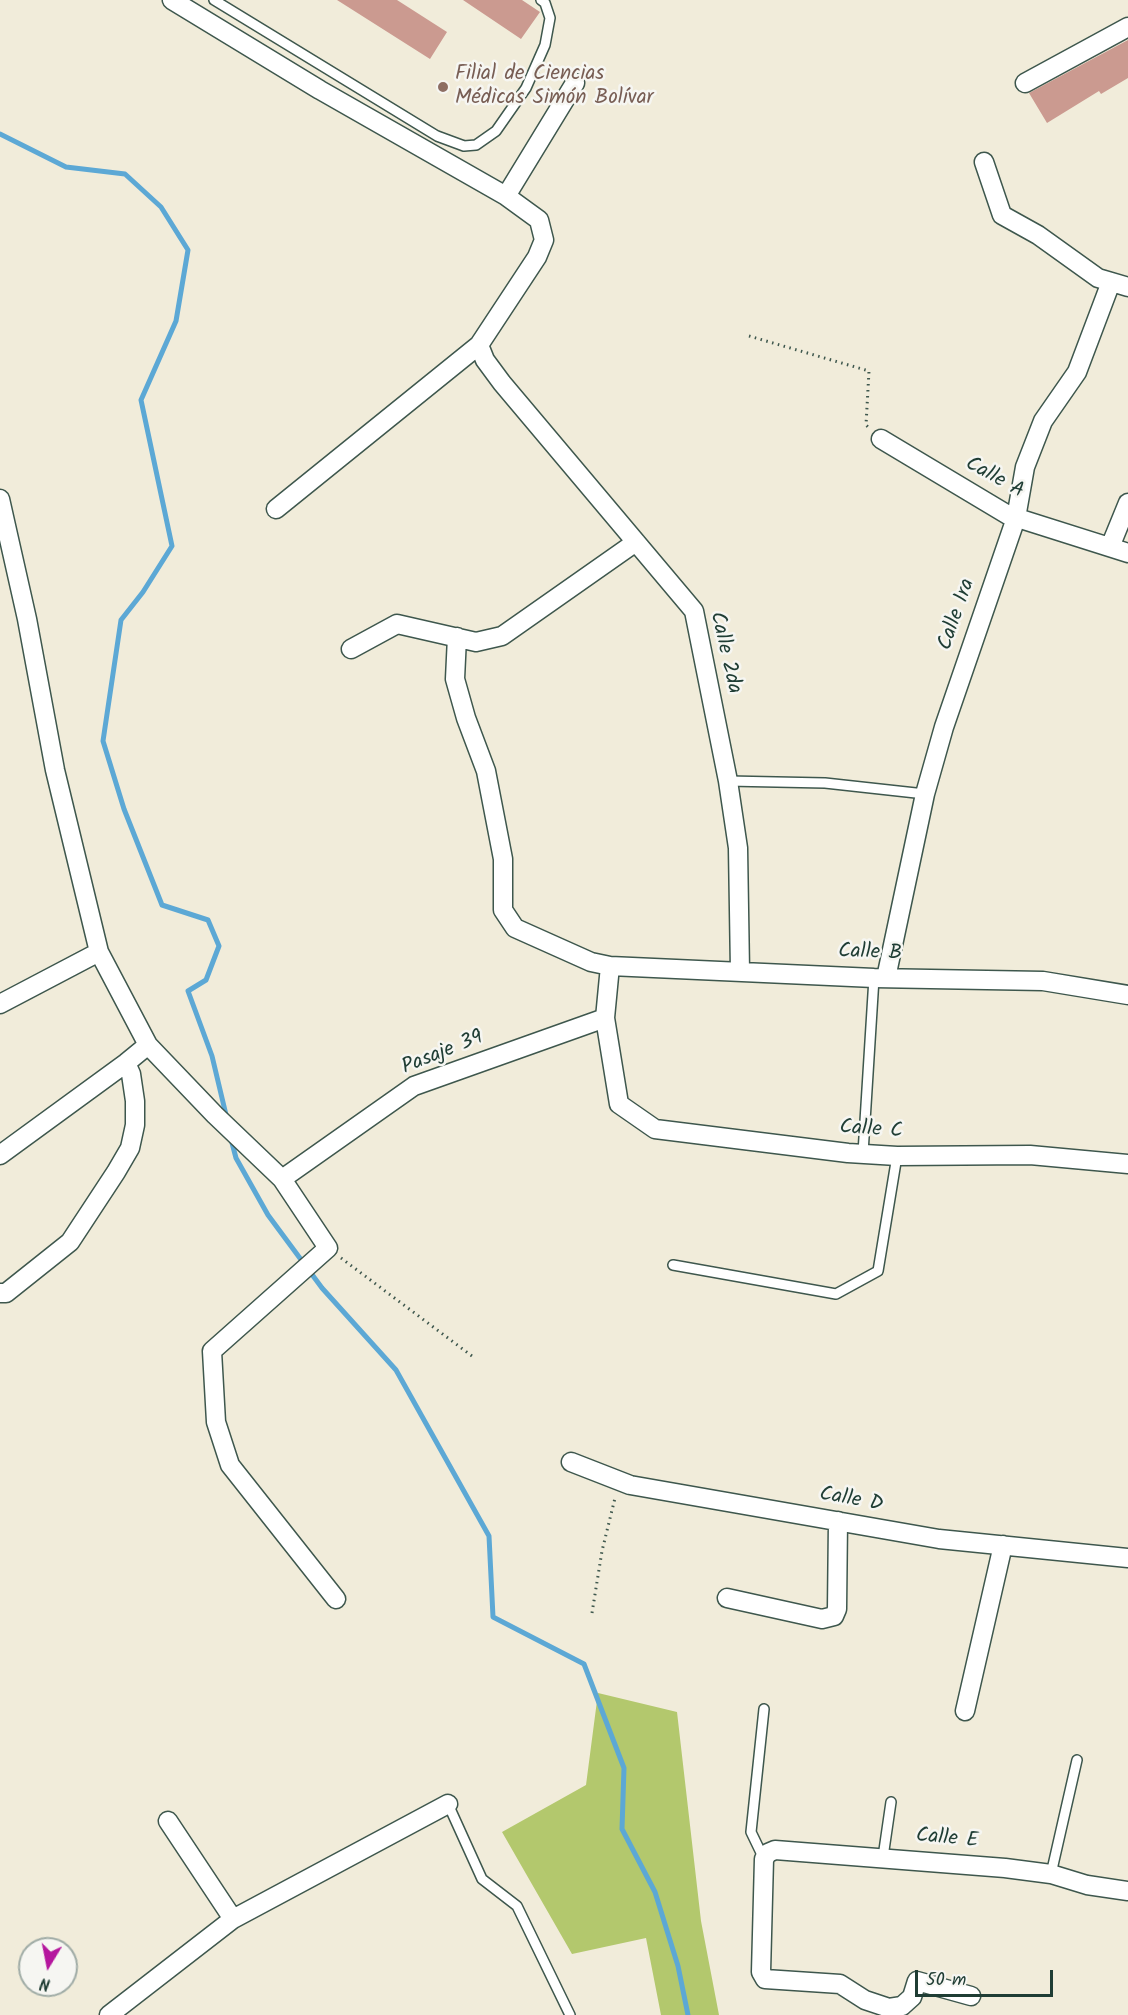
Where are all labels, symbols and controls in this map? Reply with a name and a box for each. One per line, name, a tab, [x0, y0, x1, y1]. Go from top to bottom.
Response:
place label: Filial de Ciencias Médicas Simón Bolívar	[455, 62, 653, 112]
marker: Filial de Ciencias Médicas Simón Bolívar	[436, 80, 450, 94]
street label: Calle A	[960, 453, 1028, 505]
street label: Calle 1ra	[934, 576, 982, 654]
street label: Calle 2da	[702, 610, 746, 696]
street label: Calle B	[838, 940, 902, 968]
street label: Pasaje 39	[399, 1026, 487, 1082]
street label: Calle C	[839, 1116, 903, 1146]
street label: Calle D	[817, 1483, 885, 1519]
street label: Calle E	[915, 1825, 979, 1855]
north arrow	[18, 1937, 78, 1997]
scale bar	[918, 1958, 1056, 1996]
text: 50 m	[926, 1966, 966, 1995]
text: N	[38, 1970, 52, 1996]

